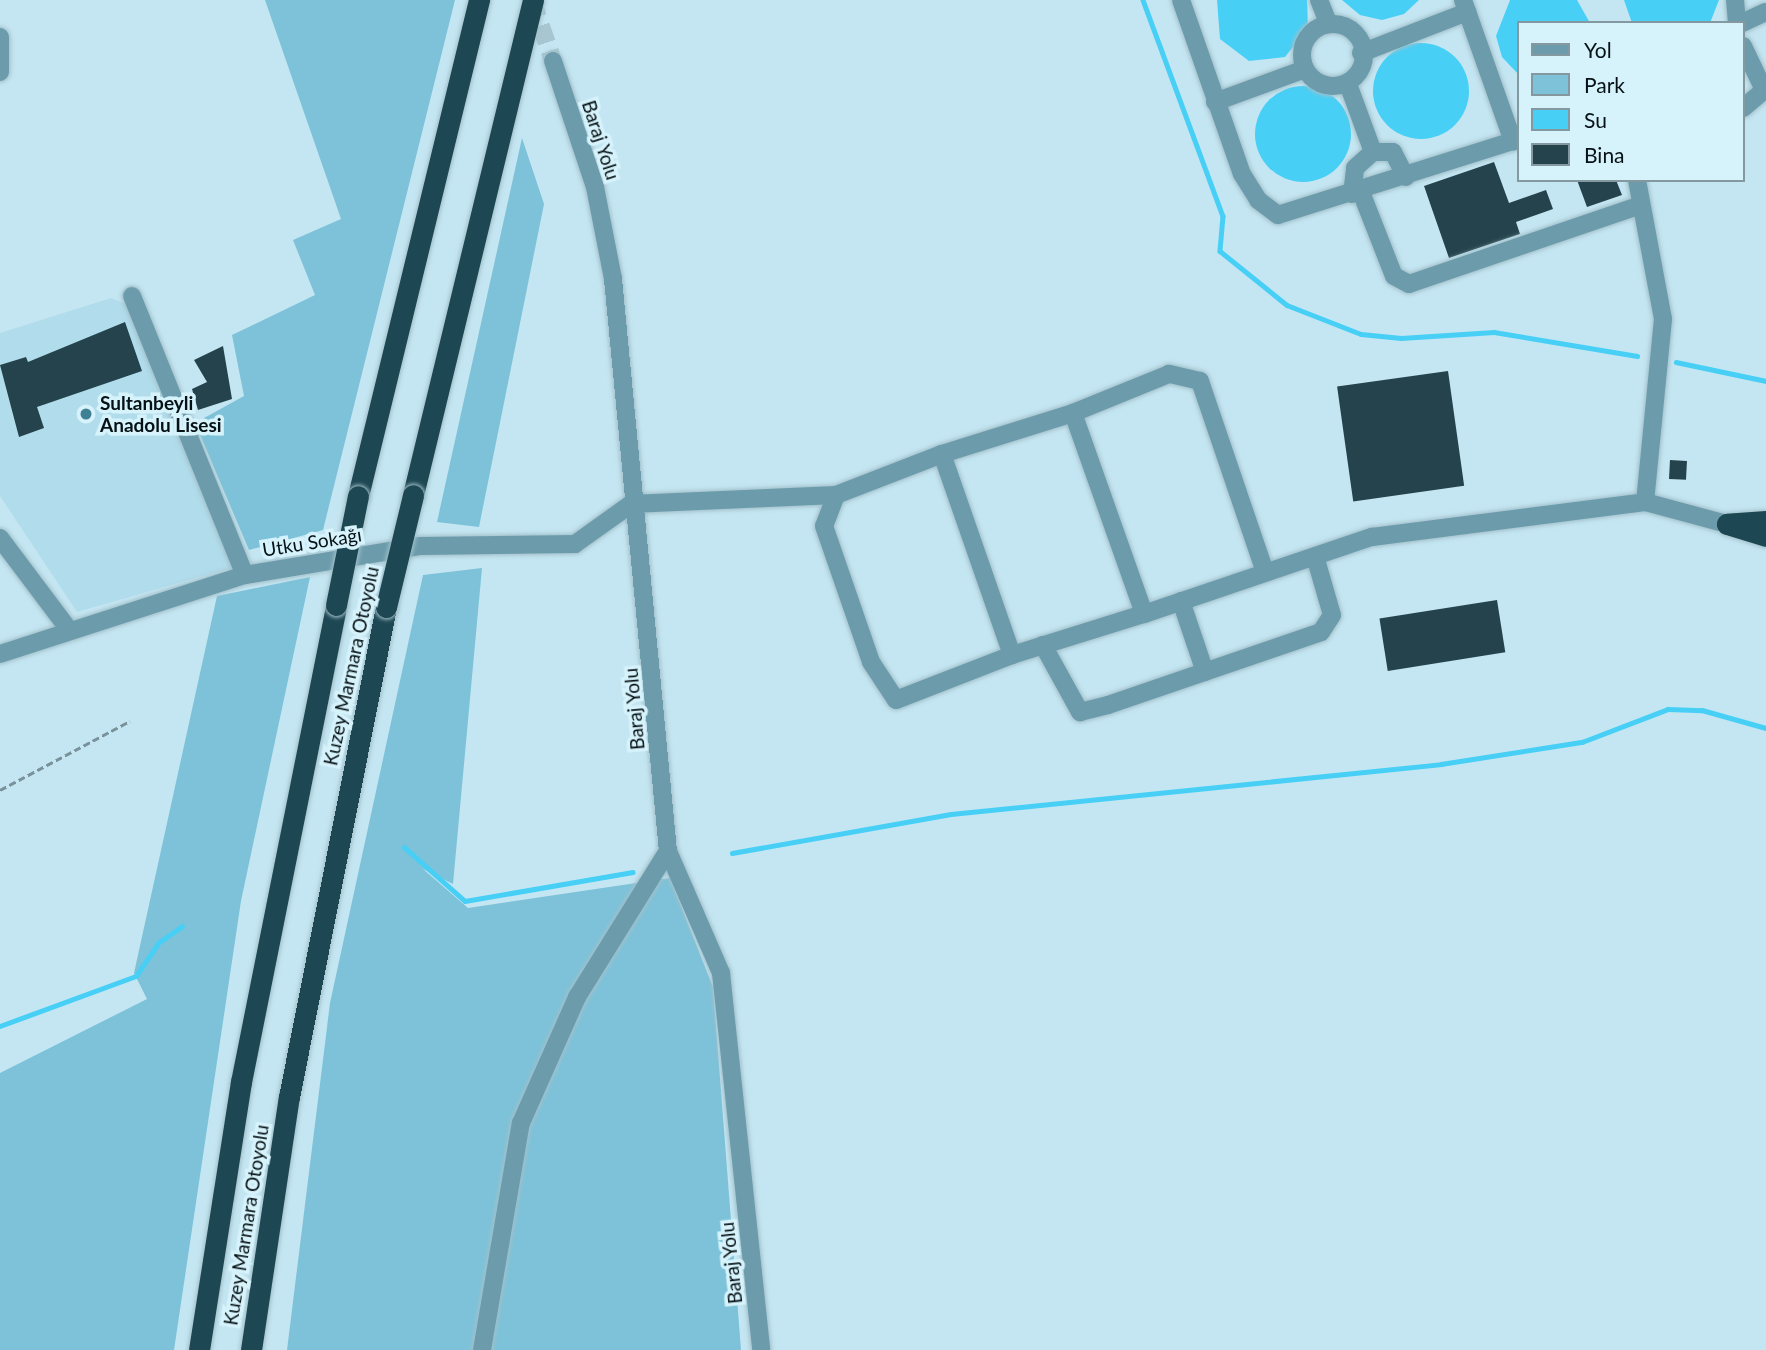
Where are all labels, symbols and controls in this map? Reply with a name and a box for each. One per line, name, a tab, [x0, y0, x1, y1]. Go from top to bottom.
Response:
legend	[1518, 21, 1745, 182]
text: Yol	[1584, 37, 1612, 62]
text: Park	[1584, 72, 1625, 97]
street label: Baraj Yolu	[577, 97, 625, 183]
text: Su	[1584, 107, 1607, 132]
text: Bina	[1584, 142, 1625, 167]
place label: Sultanbeyli Anadolu Lisesi	[100, 392, 222, 436]
marker: Sultanbeyli Anadolu Lisesi	[78, 406, 94, 422]
street label: Utku Sokağı	[261, 523, 363, 561]
street label: Kuzey Marmara Otoyolu	[319, 564, 383, 768]
street label: Baraj Yolu	[619, 667, 649, 751]
street label: Kuzey Marmara Otoyolu	[219, 1123, 273, 1327]
street label: Baraj Yolu	[715, 1221, 747, 1305]

